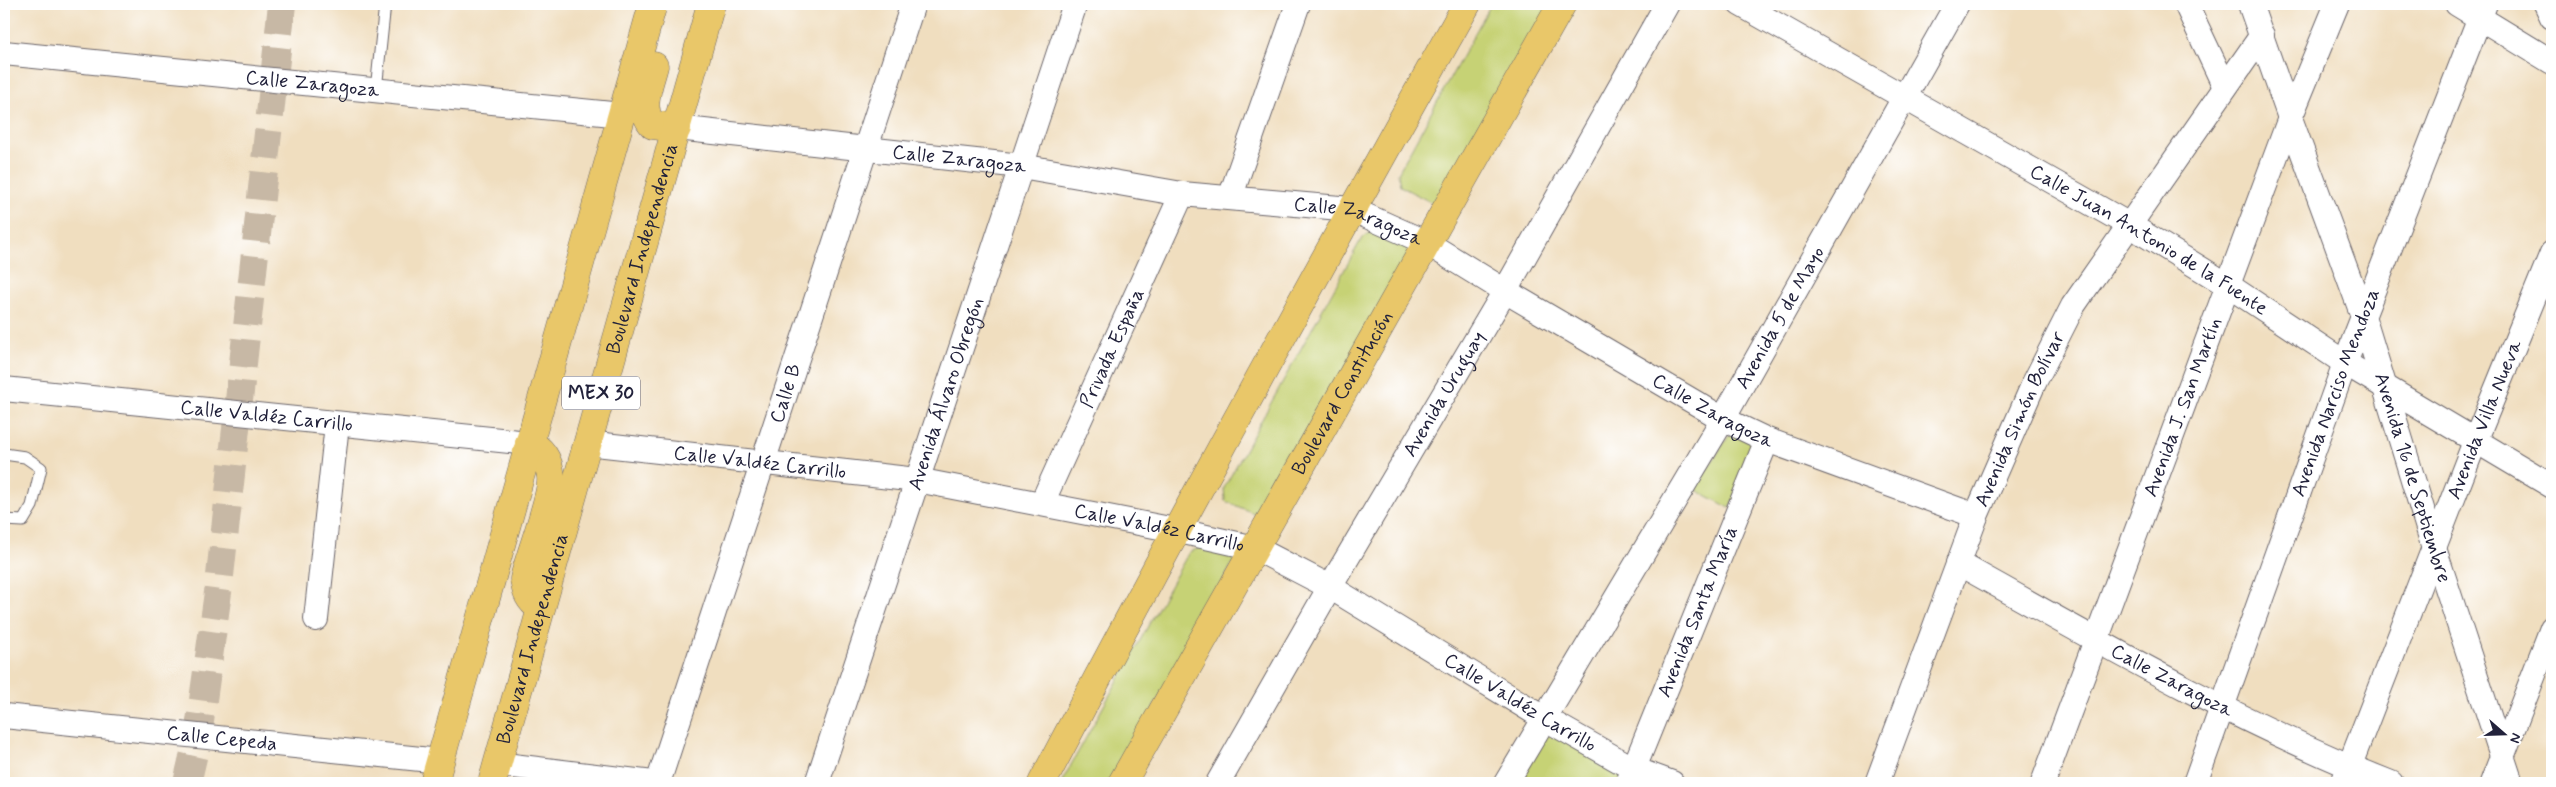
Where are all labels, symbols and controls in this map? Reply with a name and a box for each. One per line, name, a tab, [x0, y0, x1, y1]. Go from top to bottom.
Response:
street label: Calle Zaragoza	[244, 64, 382, 104]
street label: Calle Zaragoza	[891, 138, 1029, 180]
street label: Boulevard Independencia	[600, 140, 685, 357]
street label: Calle Juan Antonio de la Fuente	[2025, 158, 2273, 322]
street label: Calle Zaragoza	[1293, 190, 1428, 253]
street label: Avenida 5 de Mayo	[1729, 242, 1831, 394]
street label: Privada España	[1073, 284, 1151, 412]
street label: Avenida Narciso Mendoza	[2285, 284, 2386, 500]
street label: Avenida Álvaro Obregón	[901, 294, 990, 494]
street label: Boulevard Constitución	[1285, 306, 1399, 480]
street label: Avenida J. San Martín	[2137, 314, 2228, 501]
street label: Avenida Uruguay	[1396, 326, 1492, 462]
street label: Avenida Simón Bolívar	[1968, 326, 2072, 511]
street label: Avenida Villa Nueva	[2440, 335, 2529, 503]
street label: Calle B	[763, 360, 808, 427]
street label: Calle Zaragoza	[1647, 367, 1779, 455]
street label: Avenida 16 de Septiembre	[2368, 369, 2458, 586]
road number: MEX 30	[562, 376, 640, 409]
street label: Calle Valdéz Carrillo	[179, 394, 354, 438]
street label: Calle Valdéz Carrillo	[672, 439, 848, 485]
street label: Calle Valdéz Carrillo	[1072, 497, 1247, 559]
street label: Avenida Santa María	[1651, 522, 1744, 701]
street label: Boulevard Independencia	[490, 530, 575, 747]
street label: Calle Zaragoza	[2106, 637, 2238, 724]
street label: Calle Valdéz Carrillo	[1439, 646, 1601, 759]
north arrow	[2478, 710, 2528, 760]
street label: Calle Cepeda	[165, 719, 278, 758]
text: N	[2505, 731, 2525, 746]

